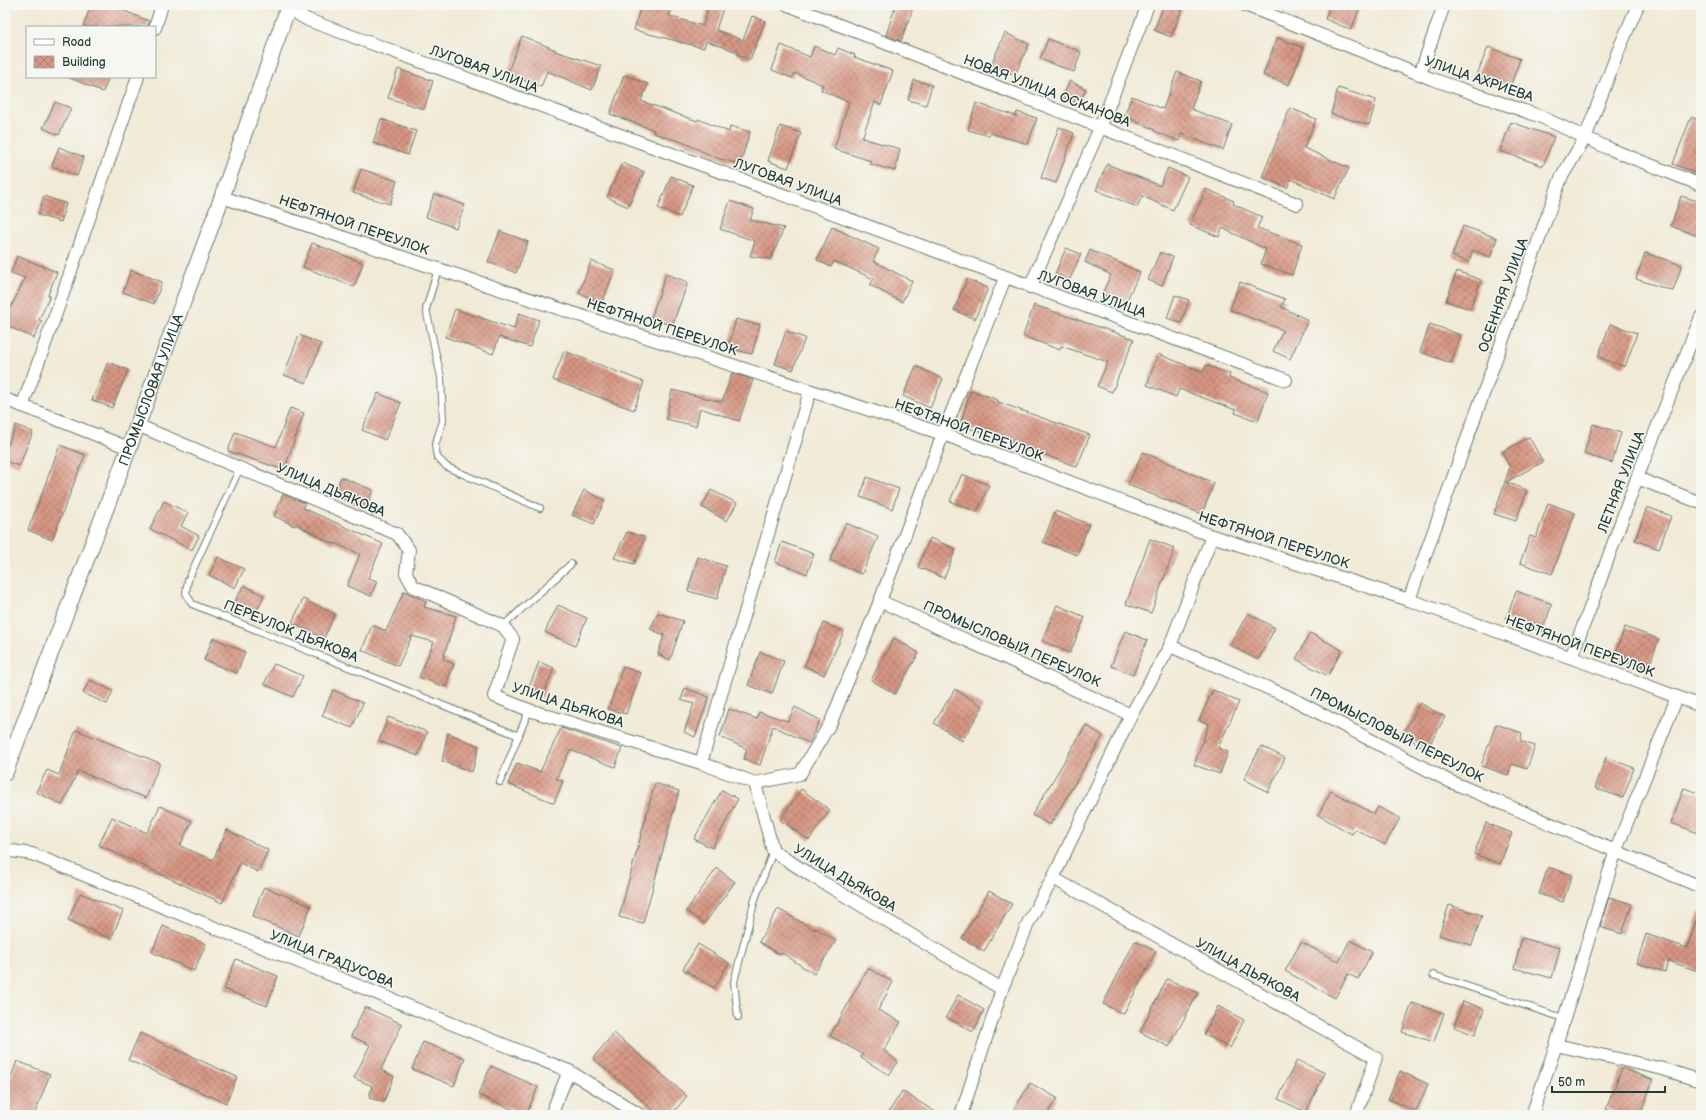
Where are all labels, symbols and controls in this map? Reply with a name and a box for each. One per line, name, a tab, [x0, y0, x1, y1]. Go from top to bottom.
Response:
legend	[26, 26, 156, 78]
text: Road	[62, 35, 91, 50]
street label: ЛУГОВАЯ УЛИЦА	[427, 41, 541, 97]
street label: НОВАЯ УЛИЦА ОСКАНОВА	[961, 51, 1133, 131]
street label: УЛИЦА АХРИЕВА	[1422, 52, 1536, 106]
text: Building	[62, 55, 106, 70]
street label: ЛУГОВАЯ УЛИЦА	[731, 154, 845, 210]
street label: НЕФТЯНОЙ ПЕРЕУЛОК	[277, 191, 432, 259]
street label: ОСЕННЯЯ УЛИЦА	[1474, 235, 1532, 355]
street label: ЛУГОВАЯ УЛИЦА	[1035, 266, 1149, 322]
street label: НЕФТЯНОЙ ПЕРЕУЛОК	[584, 295, 740, 360]
street label: ПРОМЫСЛОВАЯ УЛИЦА	[115, 311, 187, 468]
street label: НЕФТЯНОЙ ПЕРЕУЛОК	[892, 395, 1047, 465]
street label: ЛЕТНЯЯ УЛИЦА	[1593, 428, 1648, 536]
street label: УЛИЦА ДЬЯКОВА	[274, 459, 388, 521]
street label: НЕФТЯНОЙ ПЕРЕУЛОК	[1196, 508, 1352, 573]
street label: ПЕРЕУЛОК ДЬЯКОВА	[221, 596, 361, 666]
street label: ПРОМЫСЛОВЫЙ ПЕРЕУЛОК	[921, 597, 1104, 691]
street label: НЕФТЯНОЙ ПЕРЕУЛОК	[1503, 611, 1658, 681]
street label: УЛИЦА ДЬЯКОВА	[510, 679, 627, 731]
street label: ПРОМЫСЛОВЫЙ ПЕРЕУЛОК	[1307, 684, 1487, 787]
street label: УЛИЦА ДЬЯКОВА	[791, 841, 900, 916]
street label: УЛИЦА ГРАДУСОВА	[268, 926, 397, 992]
street label: УЛИЦА ДЬЯКОВА	[1193, 934, 1304, 1006]
scale bar	[1552, 1068, 1665, 1094]
text: 50 m	[1558, 1075, 1585, 1090]

